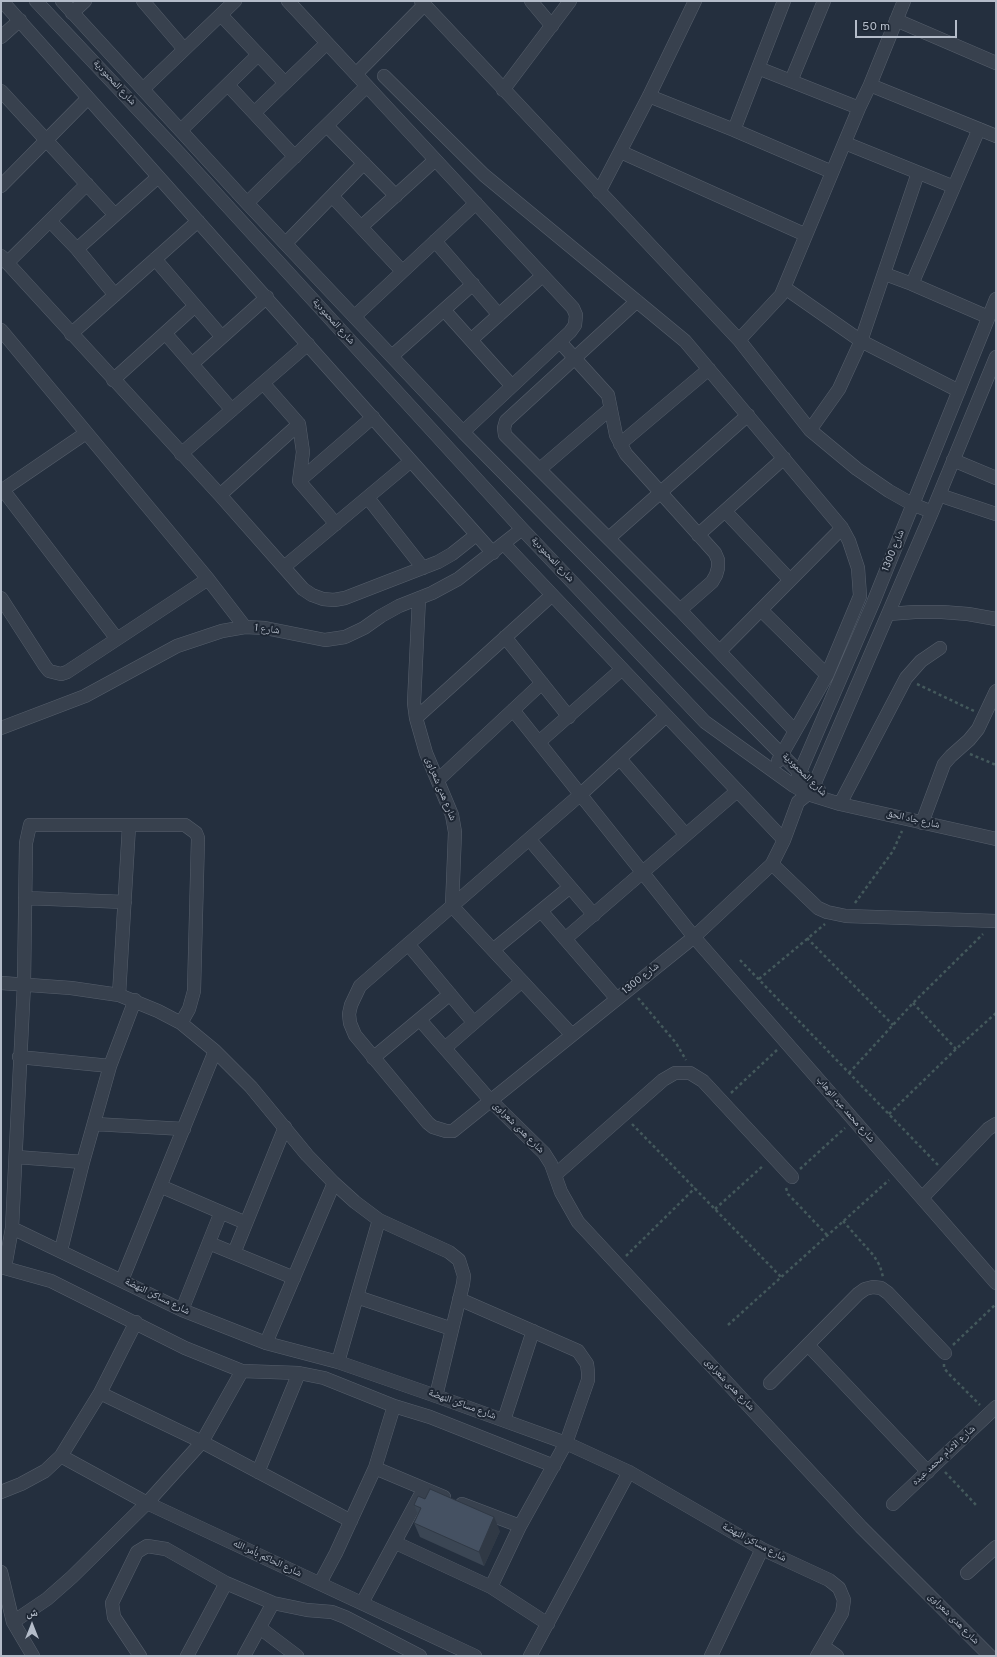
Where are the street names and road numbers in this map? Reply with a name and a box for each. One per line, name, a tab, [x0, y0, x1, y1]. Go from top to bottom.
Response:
street label: شارع المحمودية	[90, 58, 138, 108]
street label: شارع المحمودية	[309, 297, 357, 347]
street label: شارع 1300	[880, 528, 908, 574]
street label: شارع المحمودية	[528, 535, 576, 585]
street label: شارع 1	[254, 623, 280, 637]
street label: شارع المحمودية	[779, 751, 829, 799]
street label: شارع هدى شعراوى	[422, 755, 458, 823]
street label: شارع جاد الحق	[885, 808, 941, 832]
street label: شارع 1300	[620, 961, 662, 997]
street label: شارع محمد عبد الوهاب	[813, 1075, 877, 1145]
street label: شارع هدى شعراوى	[490, 1100, 546, 1156]
street label: شارع مساكن النهضة	[122, 1276, 192, 1318]
street label: شارع هدى شعراوى	[702, 1356, 756, 1414]
street label: شارع مساكن النهضة	[427, 1387, 497, 1423]
street label: شارع الامام محمد عبده	[910, 1423, 978, 1489]
street label: شارع مساكن النهضة	[720, 1521, 788, 1565]
street label: شارع الحاكم بأمر الله	[231, 1538, 303, 1580]
street label: شارع هدى شعراوى	[925, 1591, 981, 1647]

